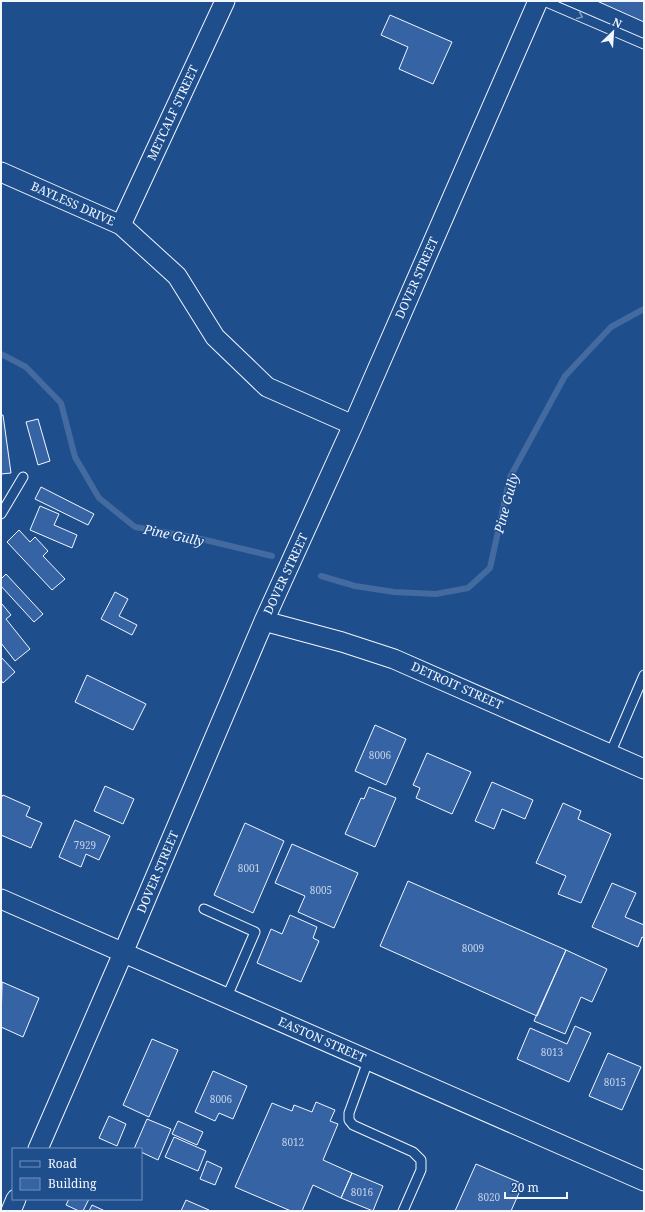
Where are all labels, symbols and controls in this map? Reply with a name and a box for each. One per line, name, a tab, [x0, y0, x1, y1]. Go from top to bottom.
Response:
one-way arrow	[576, 12, 583, 20]
north arrow	[593, 12, 633, 52]
text: N	[610, 14, 625, 31]
street label: METCALF STREET	[143, 62, 202, 163]
street label: BAYLESS DRIVE	[28, 177, 118, 230]
street label: DOVER STREET	[391, 234, 442, 321]
water label: Pine Gully	[489, 471, 523, 536]
water label: Pine Gully	[141, 520, 206, 550]
street label: DOVER STREET	[259, 530, 312, 617]
street label: DETROIT STREET	[409, 658, 506, 714]
house number: 8006	[369, 748, 392, 762]
street label: DOVER STREET	[133, 827, 183, 916]
house number: 7929	[74, 838, 96, 852]
house number: 8001	[238, 861, 260, 875]
house number: 8005	[310, 883, 332, 897]
house number: 8009	[462, 941, 484, 955]
street label: EASTON STREET	[276, 1013, 369, 1067]
house number: 8013	[541, 1045, 564, 1059]
house number: 8015	[604, 1075, 626, 1089]
house number: 8006	[210, 1092, 233, 1106]
house number: 8012	[282, 1135, 304, 1149]
legend	[12, 1148, 142, 1200]
text: Road	[48, 1155, 78, 1172]
scale bar	[505, 1174, 567, 1200]
text: Building	[48, 1175, 97, 1192]
text: 20 m	[511, 1179, 539, 1196]
house number: 8016	[351, 1185, 374, 1199]
house number: 8020	[478, 1190, 501, 1204]

